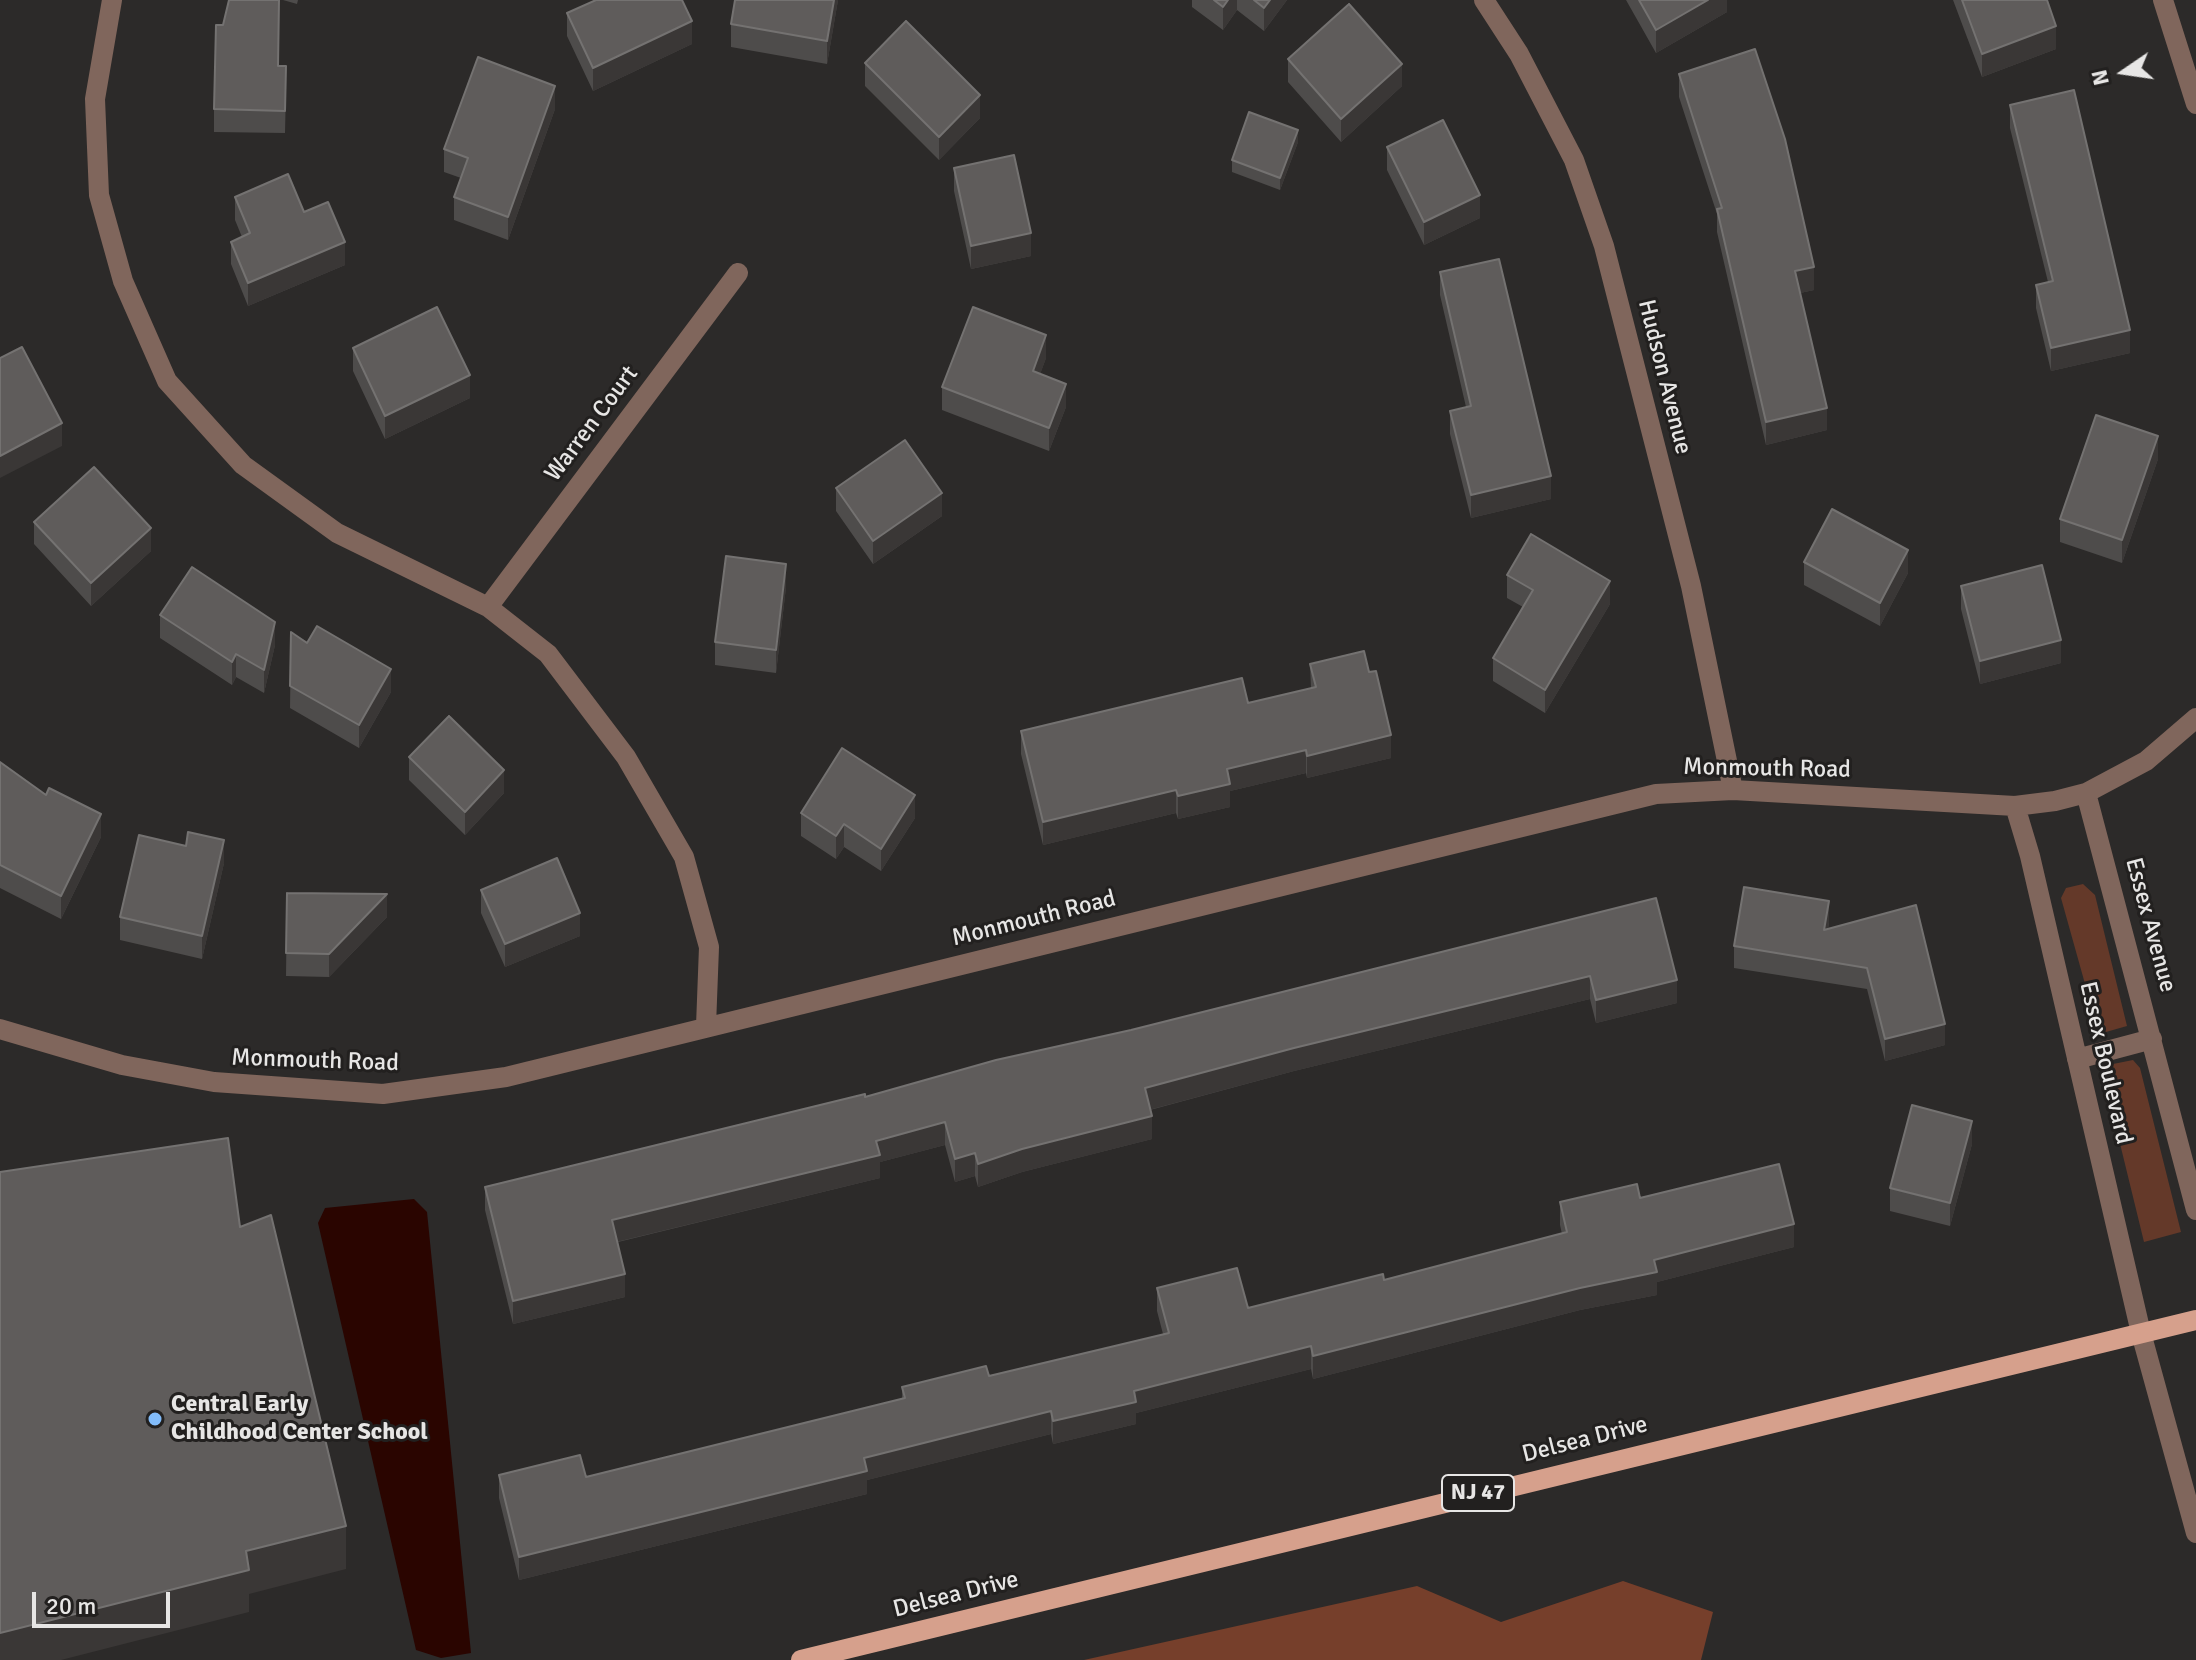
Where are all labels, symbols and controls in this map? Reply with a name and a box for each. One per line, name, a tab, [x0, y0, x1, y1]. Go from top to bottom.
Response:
north arrow	[2084, 32, 2164, 112]
text: N	[2085, 67, 2115, 88]
street label: Hudson Avenue	[1631, 297, 1697, 457]
street label: Warren Court	[539, 361, 645, 487]
street label: Monmouth Road	[1683, 753, 1851, 785]
street label: Essex Avenue	[2118, 855, 2182, 995]
street label: Monmouth Road	[949, 885, 1119, 953]
street label: Essex Boulevard	[2072, 979, 2138, 1147]
street label: Monmouth Road	[231, 1044, 399, 1078]
place label: Central Early Childhood Center School	[171, 1391, 428, 1447]
marker: Central Early Childhood Center School	[146, 1410, 164, 1428]
street label: Delsea Drive	[1519, 1411, 1651, 1469]
road number: NJ 47	[1442, 1475, 1514, 1511]
street label: Delsea Drive	[890, 1566, 1022, 1624]
scale bar	[36, 1576, 174, 1626]
text: 20 m	[46, 1591, 96, 1621]

